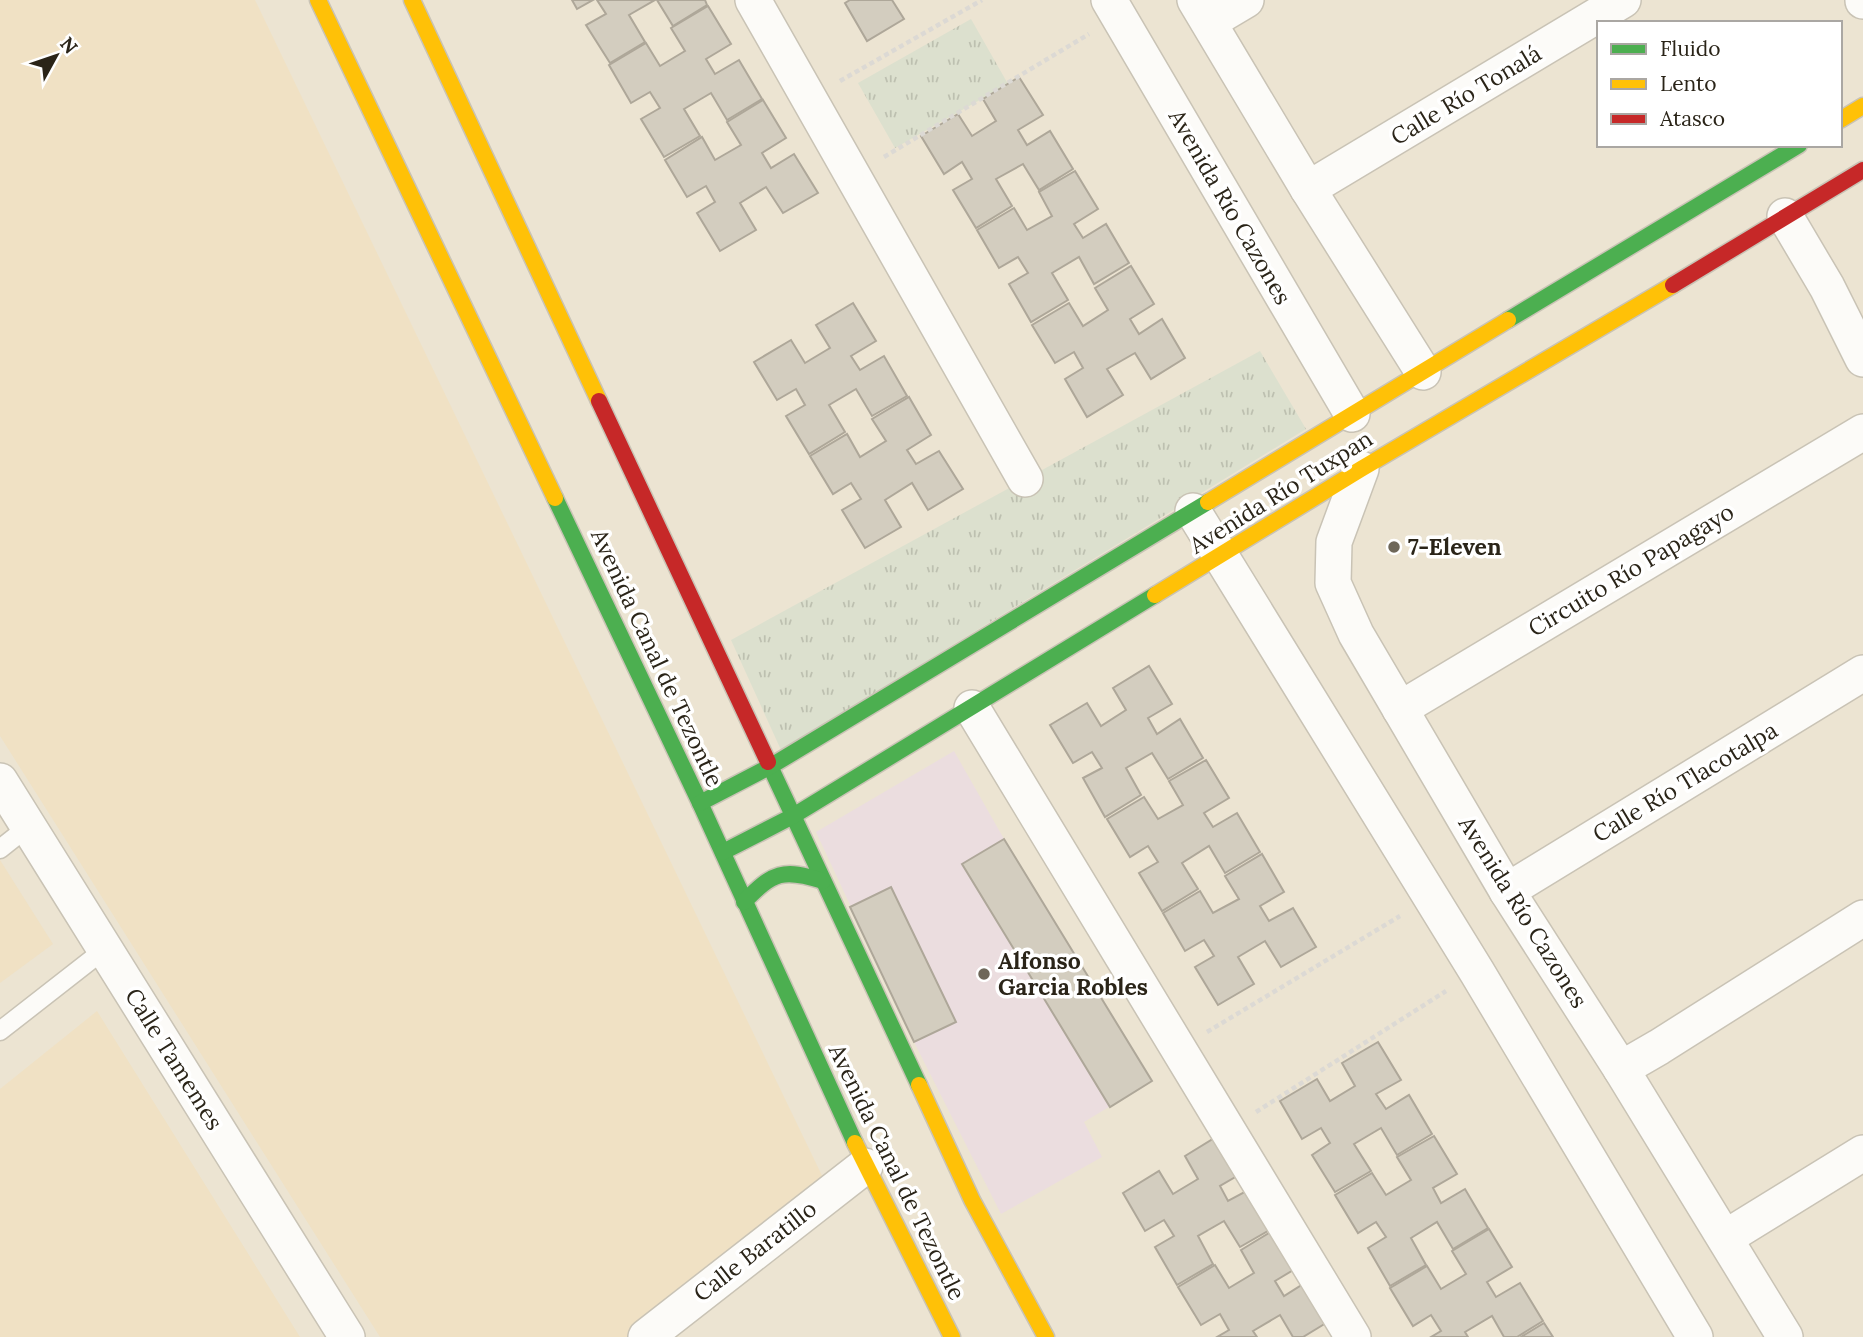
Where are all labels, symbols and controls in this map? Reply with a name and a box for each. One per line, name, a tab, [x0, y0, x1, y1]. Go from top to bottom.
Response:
north arrow	[21, 21, 91, 91]
legend	[1597, 21, 1842, 147]
text: N	[55, 32, 83, 59]
text: Fluido	[1660, 35, 1721, 62]
street label: Calle Río Tonalá	[1385, 38, 1546, 151]
text: Lento	[1660, 70, 1717, 97]
street label: Avenida Río Cazones	[1162, 103, 1298, 309]
text: Atasco	[1659, 105, 1725, 132]
street label: Avenida Río Tuxpan	[1183, 424, 1378, 560]
street label: Circuito Río Papagayo	[1523, 497, 1739, 643]
street label: Avenida Canal de Tezontle	[585, 523, 730, 791]
place label: 7-Eleven	[1408, 532, 1502, 561]
marker: 7-Eleven	[1386, 539, 1402, 555]
street label: Calle Río Tlacotalpa	[1587, 715, 1783, 848]
street label: Avenida Río Cazones	[1452, 810, 1594, 1013]
place label: Alfonso Garcia Robles	[998, 946, 1148, 1001]
marker: Alfonso Garcia Robles	[976, 966, 992, 982]
street label: Calle Tamemes	[119, 982, 230, 1135]
street label: Avenida Canal de Tezontle	[822, 1038, 972, 1304]
street label: Calle Baratillo	[687, 1194, 822, 1308]

